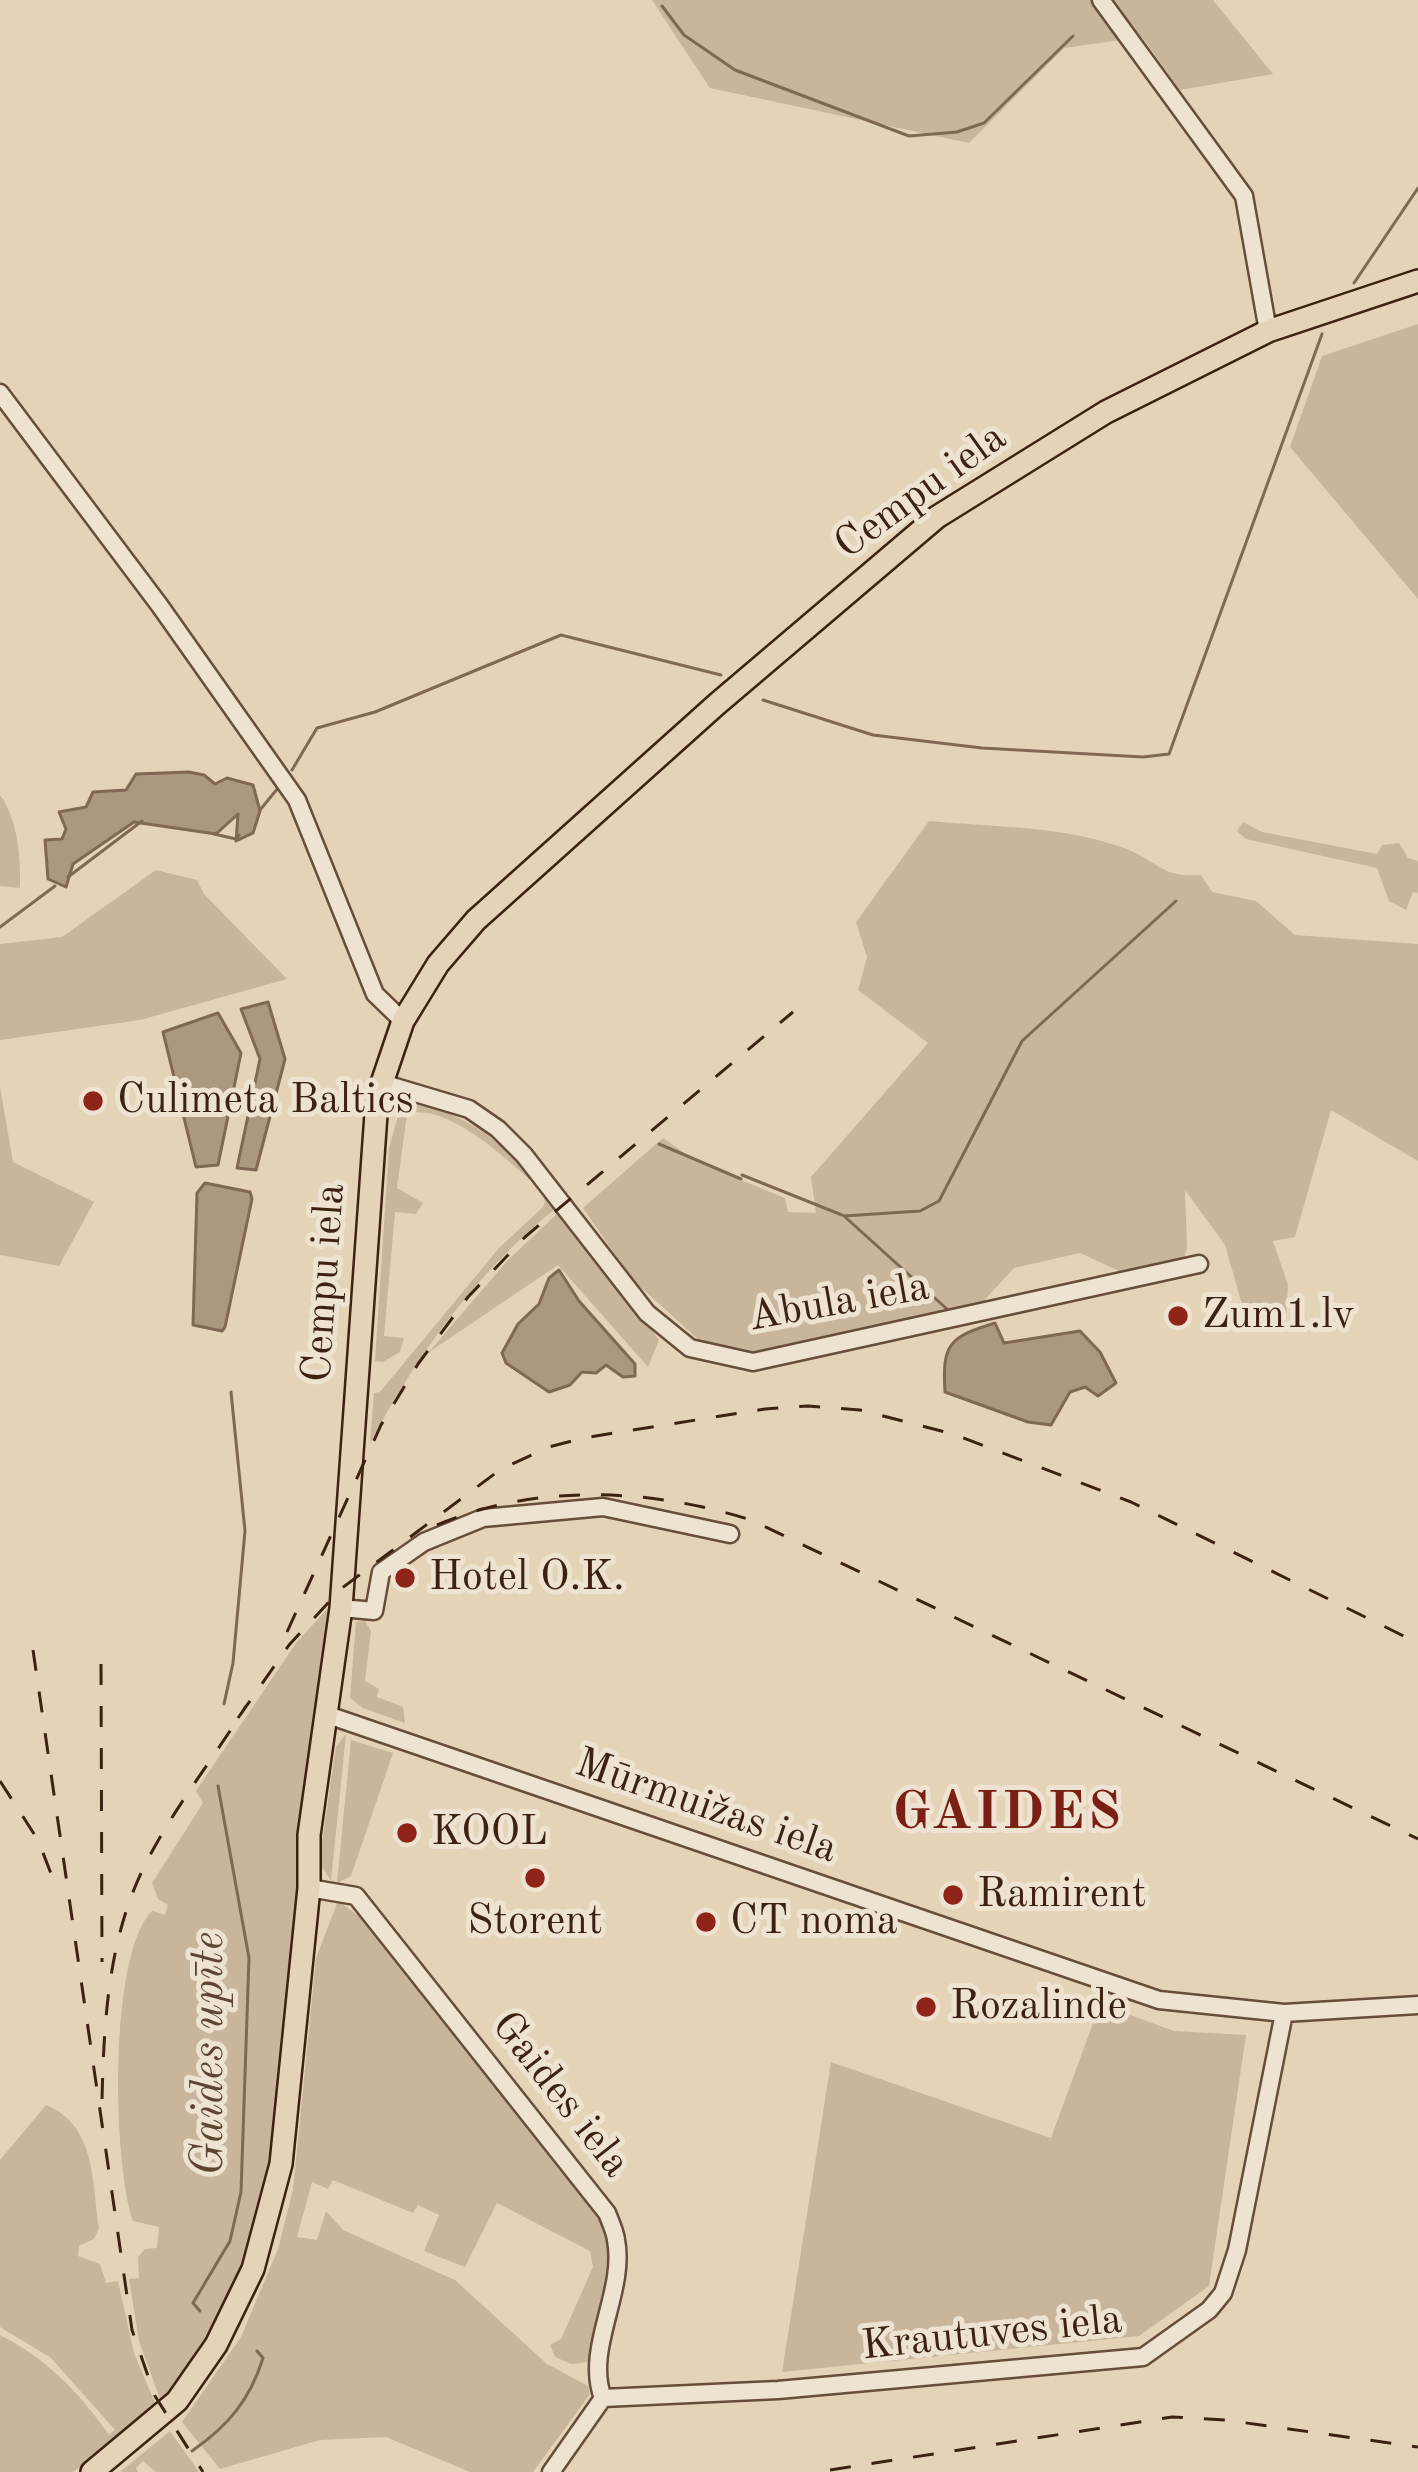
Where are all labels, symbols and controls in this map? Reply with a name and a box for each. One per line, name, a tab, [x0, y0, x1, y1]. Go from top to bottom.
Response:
street label: Cempu iela	[825, 413, 1017, 571]
place label: Culimeta Baltics	[117, 1076, 414, 1126]
marker: Culimeta Baltics	[80, 1088, 106, 1114]
street label: Cempu iela	[293, 1182, 357, 1384]
street label: Abula iela	[745, 1262, 933, 1344]
place label: Zum1.lv	[1202, 1291, 1355, 1341]
marker: Zum1.lv	[1165, 1303, 1191, 1329]
place label: Hotel O.K.	[429, 1553, 625, 1603]
marker: Hotel O.K.	[392, 1565, 418, 1591]
street label: Mūrmuižas iela	[568, 1739, 844, 1875]
district label: GAIDES	[892, 1782, 1124, 1846]
place label: KOOL	[431, 1808, 548, 1858]
marker: KOOL	[394, 1820, 420, 1846]
marker: Storent	[522, 1865, 548, 1891]
place label: Ramirent	[977, 1870, 1146, 1920]
marker: Ramirent	[940, 1882, 966, 1908]
place label: Storent	[467, 1897, 603, 1947]
place label: CT noma	[730, 1897, 897, 1947]
marker: CT noma	[693, 1909, 719, 1935]
water label: Gaides upīte	[183, 1932, 237, 2176]
place label: Rozalinde	[950, 1982, 1127, 2032]
marker: Rozalinde	[913, 1994, 939, 2020]
street label: Gaides iela	[480, 2002, 640, 2188]
street label: Krautuves iela	[859, 2295, 1125, 2373]

